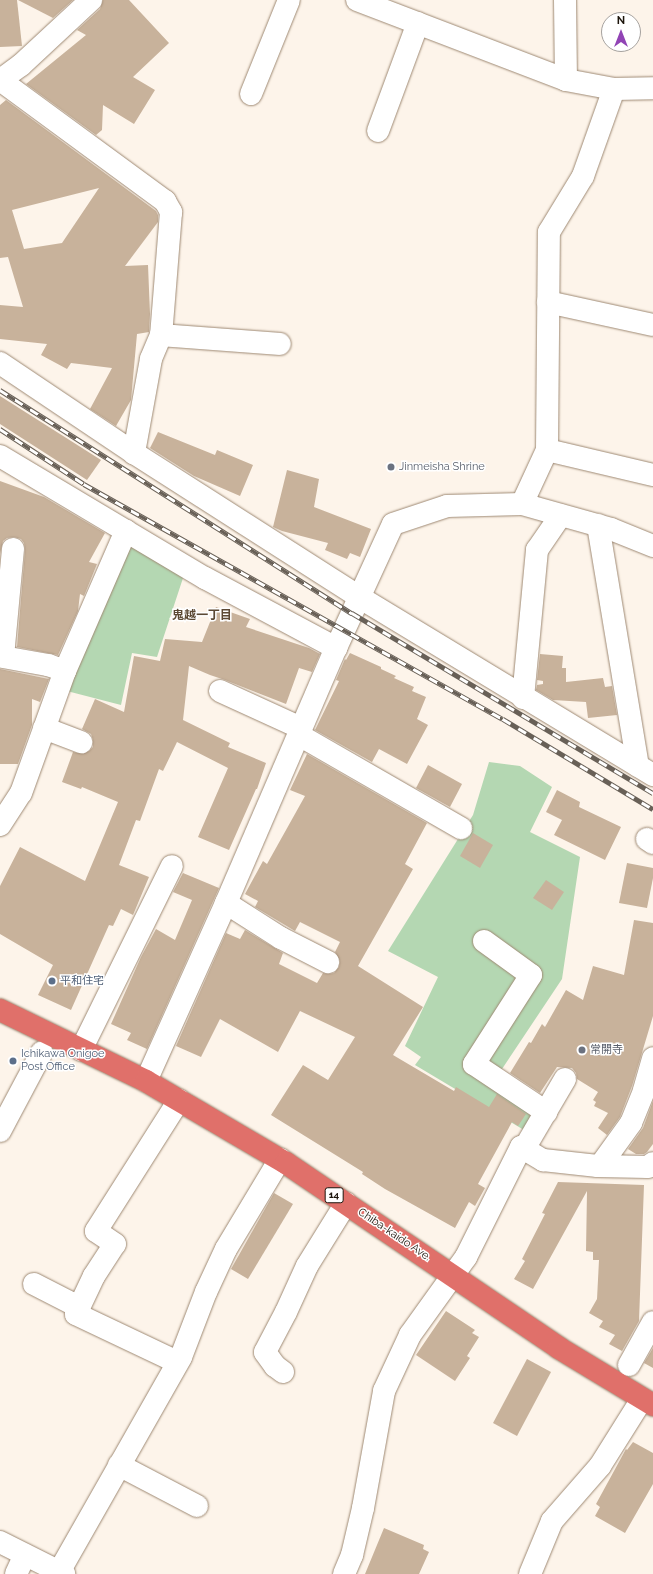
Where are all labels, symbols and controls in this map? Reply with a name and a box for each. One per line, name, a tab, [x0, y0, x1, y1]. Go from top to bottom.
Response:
north arrow	[601, 12, 641, 52]
text: N	[617, 14, 625, 27]
place label: Jinmeisha Shrine	[399, 460, 485, 474]
marker: Jinmeisha Shrine	[386, 462, 396, 472]
district label: 鬼越一丁目	[172, 609, 232, 623]
place label: 平和住宅	[60, 974, 104, 988]
marker: 平和住宅	[47, 976, 57, 986]
place label: 常開寺	[590, 1043, 623, 1057]
marker: 常開寺	[577, 1045, 587, 1055]
place label: Ichikawa Onigoe Post Office	[21, 1048, 105, 1074]
marker: Ichikawa Onigoe Post Office	[8, 1056, 18, 1066]
road number: 14	[324, 1187, 344, 1203]
street label: Chiba-kaido Ave.	[355, 1206, 433, 1264]

